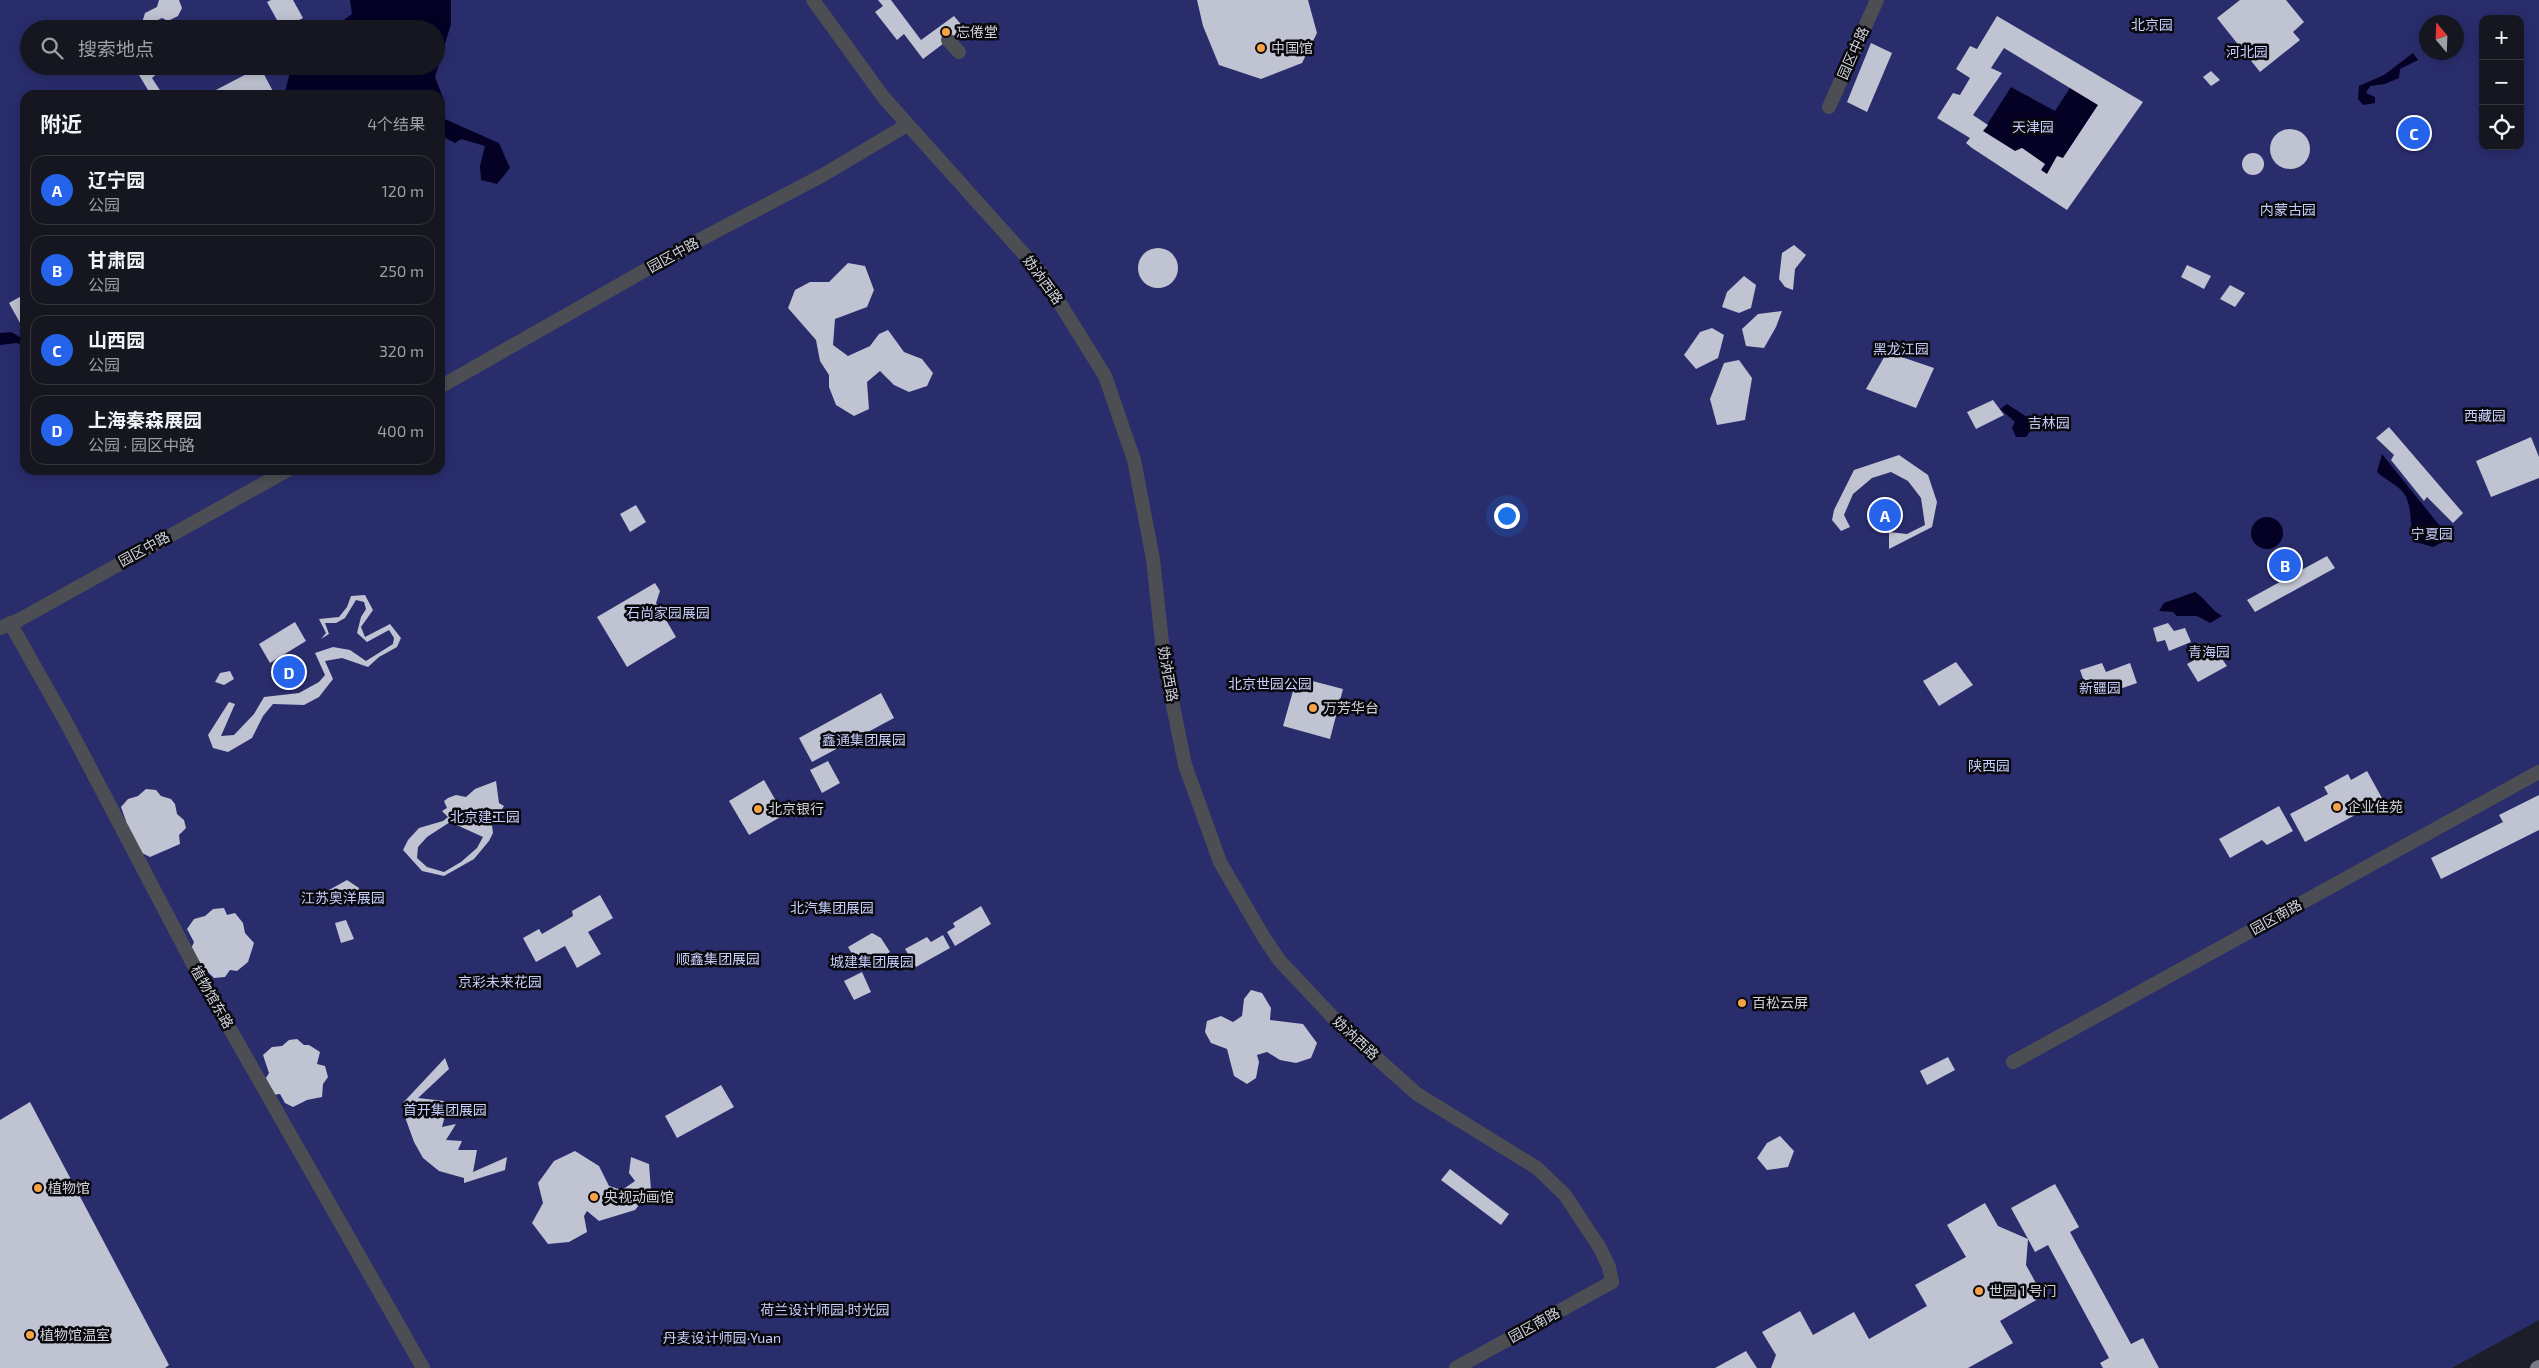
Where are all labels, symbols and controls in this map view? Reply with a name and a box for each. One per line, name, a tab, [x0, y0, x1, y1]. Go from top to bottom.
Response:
north arrow	[2419, 15, 2464, 60]
map controls	[2479, 15, 2524, 150]
button: +	[2479, 15, 2524, 60]
park label: 北京园	[2131, 16, 2173, 33]
search box	[20, 20, 445, 75]
place label: 忘倦堂	[956, 23, 998, 40]
street label: 园区中路	[1833, 24, 1872, 82]
marker: 忘倦堂	[940, 26, 952, 38]
icon: search	[38, 34, 66, 62]
text: 搜索地点	[78, 37, 154, 60]
place label: 中国馆	[1271, 39, 1313, 56]
marker: 中国馆	[1255, 42, 1267, 54]
park label: 河北园	[2226, 43, 2268, 60]
button: −	[2479, 60, 2524, 105]
button: locate	[2479, 105, 2524, 150]
text: 附近	[40, 111, 82, 136]
text: 4个结果	[367, 114, 425, 133]
pin: C	[2398, 114, 2430, 152]
park label: 天津园	[2012, 118, 2054, 135]
text: 辽宁园	[88, 168, 145, 191]
text: A	[52, 181, 62, 200]
text: 120 m	[381, 181, 424, 200]
text: 公园	[88, 195, 120, 214]
park label: 内蒙古园	[2260, 201, 2316, 218]
street label: 园区中路	[644, 234, 701, 276]
text: 甘肃园	[88, 248, 145, 271]
street label: 妫汭西路	[1020, 252, 1067, 307]
text: B	[52, 261, 62, 280]
text: 250 m	[379, 261, 424, 280]
text: 公园	[88, 275, 120, 294]
text: 山西园	[88, 328, 145, 351]
park label: 黑龙江园	[1873, 340, 1929, 357]
text: C	[52, 341, 62, 360]
text: 320 m	[379, 341, 424, 360]
text: 公园	[88, 355, 120, 374]
park label: 西藏园	[2464, 407, 2506, 424]
text: 上海秦森展园	[88, 408, 202, 431]
park label: 吉林园	[2028, 414, 2070, 431]
text: D	[52, 421, 62, 440]
text: 400 m	[377, 421, 424, 440]
text: 公园 · 园区中路	[88, 435, 195, 454]
pin: A	[1869, 496, 1901, 534]
your location	[1494, 503, 1520, 529]
park label: 宁夏园	[2411, 525, 2453, 542]
street label: 园区中路	[115, 528, 172, 570]
pin: B	[2269, 546, 2301, 584]
park label: 石尚家园展园	[626, 604, 710, 621]
park label: 青海园	[2188, 643, 2230, 660]
street label: 妫汭西路	[1155, 645, 1182, 703]
pin: D	[273, 653, 305, 691]
park label: 北京世园公园	[1228, 675, 1312, 692]
park label: 新疆园	[2079, 679, 2121, 696]
place label: 万芳华台	[1323, 699, 1379, 716]
marker: 万芳华台	[1307, 702, 1319, 714]
park label: 鑫通集团展园	[822, 731, 906, 748]
park label: 陕西园	[1968, 757, 2010, 774]
place label: 企业佳苑	[2347, 798, 2403, 815]
place label: 北京银行	[768, 800, 824, 817]
marker: 企业佳苑	[2331, 801, 2343, 813]
marker: 北京银行	[752, 803, 764, 815]
park label: 北京建工园	[450, 808, 520, 825]
park label: 江苏奥洋展园	[301, 889, 385, 906]
street label: 园区南路	[2247, 896, 2304, 938]
park label: 北汽集团展园	[790, 899, 874, 916]
park label: 顺鑫集团展园	[676, 950, 760, 967]
park label: 城建集团展园	[830, 953, 914, 970]
street label: 植物馆东路	[188, 962, 237, 1031]
park label: 京彩未来花园	[458, 973, 542, 990]
place label: 百松云屏	[1752, 994, 1808, 1011]
marker: 百松云屏	[1736, 997, 1748, 1009]
street label: 妫汭西路	[1330, 1012, 1383, 1063]
park label: 首开集团展园	[403, 1101, 487, 1118]
place label: 植物馆	[48, 1179, 90, 1196]
marker: 植物馆	[32, 1182, 44, 1194]
place label: 央视动画馆	[604, 1188, 674, 1205]
marker: 央视动画馆	[588, 1191, 600, 1203]
place label: 世园 1 号门	[1989, 1282, 2057, 1299]
marker: 世园 1 号门	[1973, 1285, 1985, 1297]
park label: 荷兰设计师园·时光园	[760, 1301, 890, 1318]
street label: 园区南路	[1505, 1304, 1562, 1346]
place label: 植物馆温室	[40, 1326, 110, 1343]
marker: 植物馆温室	[24, 1329, 36, 1341]
park label: 丹麦设计师园·Yuan	[663, 1329, 781, 1346]

